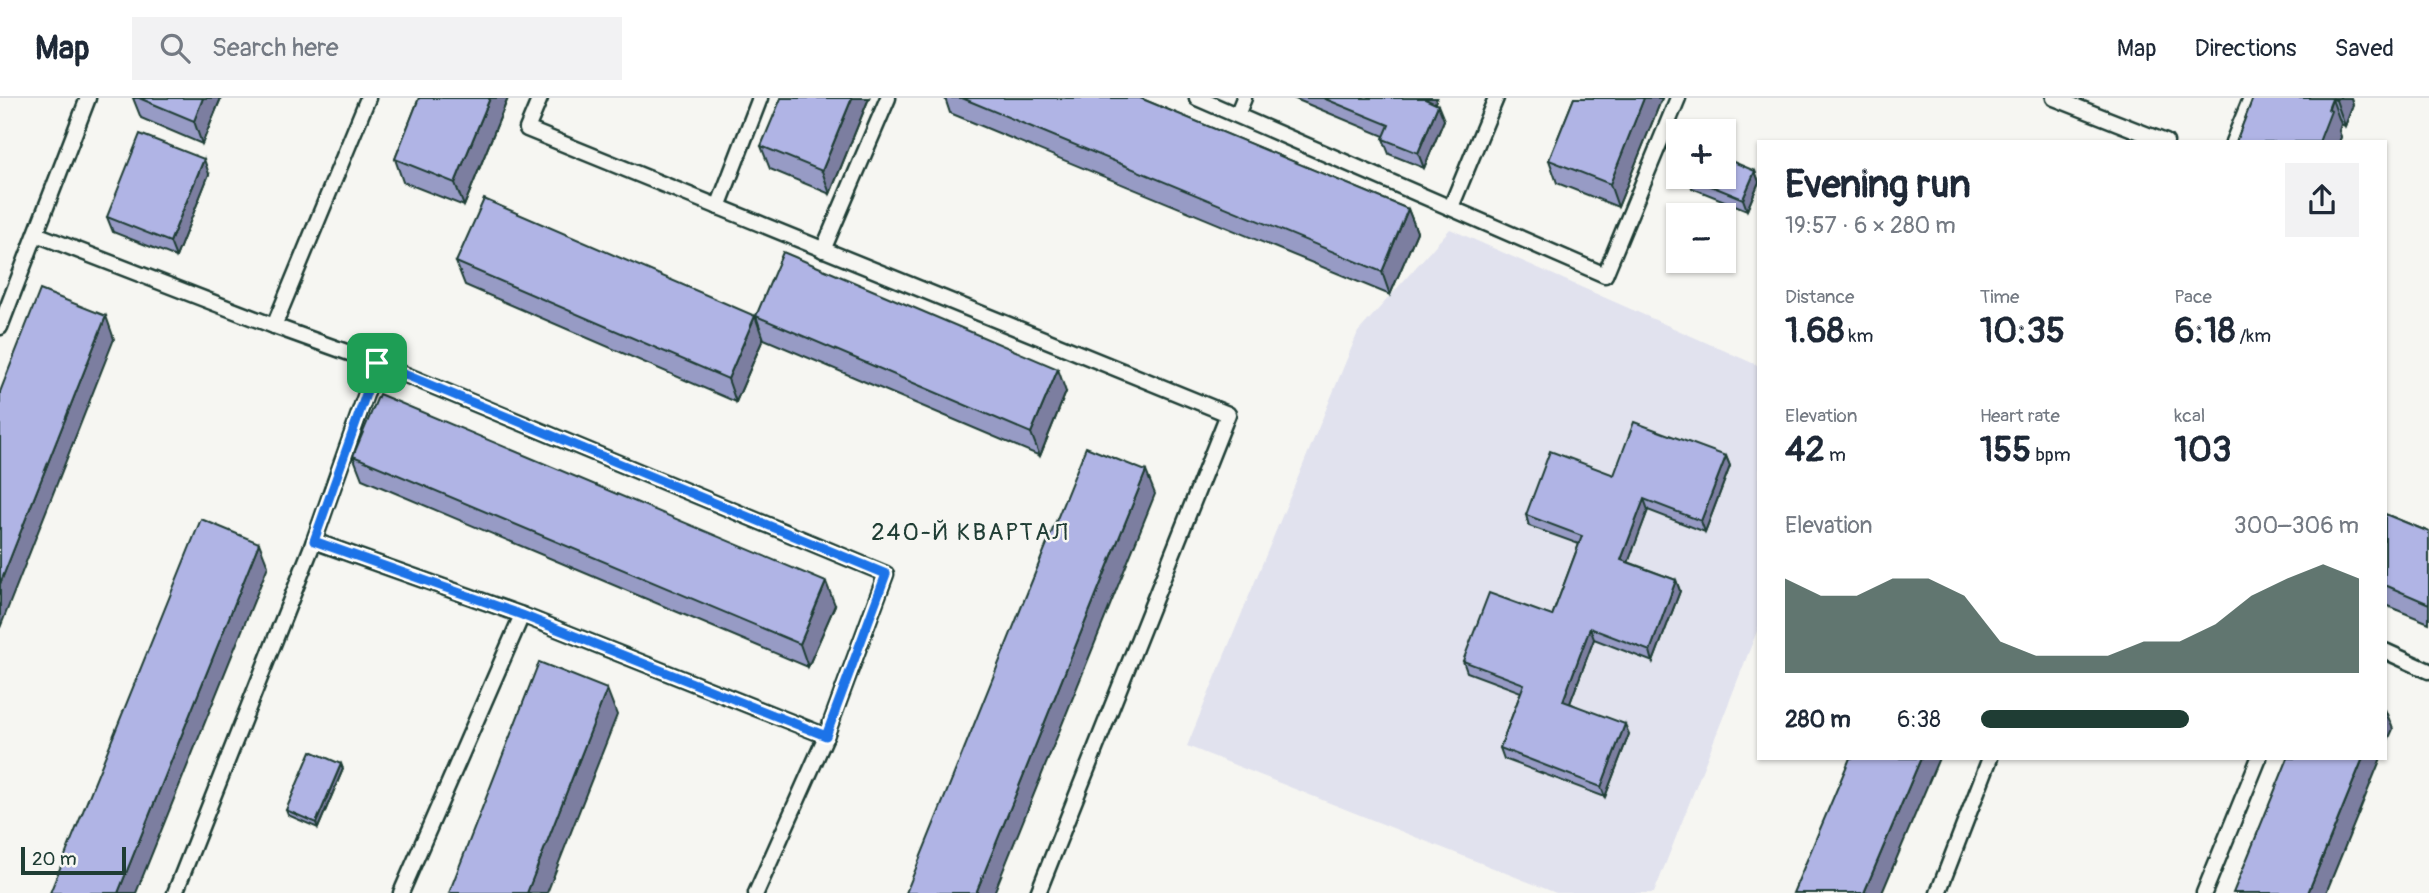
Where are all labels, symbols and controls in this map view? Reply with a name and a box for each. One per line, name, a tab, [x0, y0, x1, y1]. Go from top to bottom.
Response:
search box	[132, 17, 622, 80]
text: Map	[35, 28, 90, 69]
icon: search	[156, 29, 194, 67]
text: Search here	[212, 32, 339, 64]
text: Map	[2117, 34, 2157, 63]
text: Directions	[2195, 34, 2296, 63]
text: Saved	[2334, 34, 2394, 63]
map controls	[1666, 119, 1736, 273]
button: +	[1666, 119, 1736, 189]
text: Evening run	[1785, 161, 1971, 209]
button: share	[2285, 163, 2359, 237]
button: −	[1666, 203, 1736, 273]
text: 19:57 · 6 × 280 m	[1785, 211, 1956, 240]
text: Distance	[1785, 285, 1854, 309]
text: Time	[1980, 285, 2019, 309]
text: Pace	[2174, 285, 2212, 309]
text: 1.68	[1785, 309, 1844, 353]
text: 10:35	[1980, 309, 2065, 353]
text: 6:18	[2174, 309, 2235, 353]
text: km	[1844, 324, 1873, 348]
text: /km	[2235, 324, 2271, 348]
pin	[347, 333, 407, 393]
icon: arrive	[358, 344, 396, 382]
text: Elevation	[1785, 404, 1857, 428]
text: Heart rate	[1980, 404, 2060, 428]
text: kcal	[2174, 404, 2205, 428]
text: 42	[1785, 428, 1825, 472]
text: 155	[1980, 428, 2031, 472]
text: 103	[2174, 428, 2231, 472]
text: m	[1825, 443, 1846, 467]
text: bpm	[2031, 443, 2071, 467]
text: Elevation	[1785, 511, 1873, 540]
text: 300–306 m	[2234, 511, 2359, 540]
district label: 240-Й КВАРТАЛ	[871, 518, 1069, 547]
text: 280 m	[1785, 705, 1851, 734]
text: 6:38	[1897, 705, 1941, 734]
scale bar	[21, 844, 126, 876]
text: 20 m	[32, 847, 77, 871]

